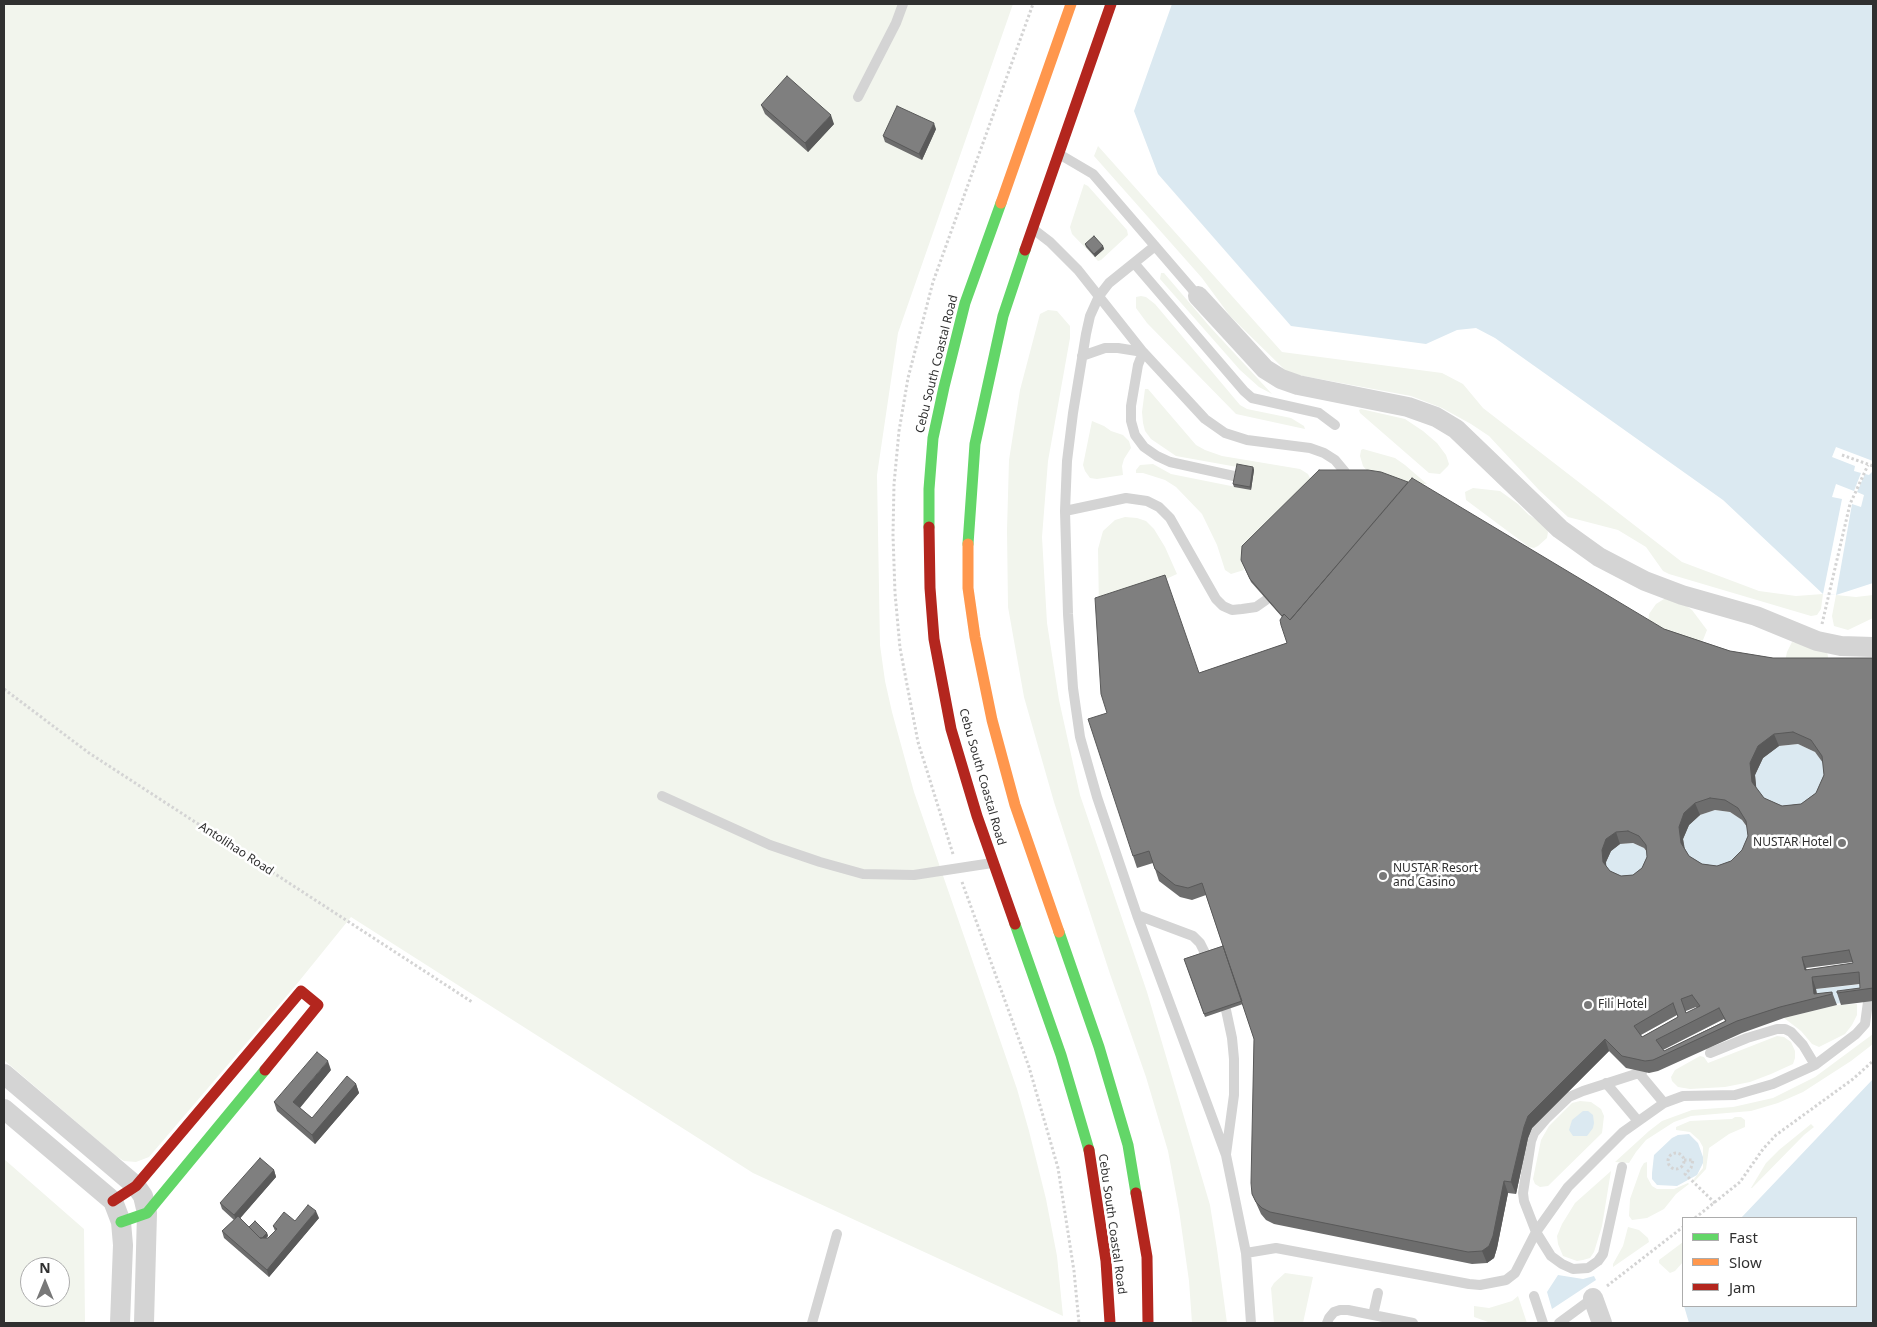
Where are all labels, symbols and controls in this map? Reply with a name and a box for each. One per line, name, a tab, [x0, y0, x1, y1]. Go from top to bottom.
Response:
street label: Cebu South Coastal Road	[913, 293, 961, 435]
street label: Cebu South Coastal Road	[956, 707, 1008, 847]
street label: Antolihao Road	[196, 819, 276, 879]
place label: NUSTAR Hotel	[1753, 836, 1832, 850]
marker: NUSTAR Hotel	[1836, 837, 1848, 849]
place label: NUSTAR Resort and Casino	[1393, 862, 1478, 890]
marker: NUSTAR Resort and Casino	[1377, 870, 1389, 882]
place label: Fili Hotel	[1598, 998, 1647, 1012]
marker: Fili Hotel	[1582, 999, 1594, 1011]
street label: Cebu South Coastal Road	[1095, 1153, 1129, 1295]
legend	[1682, 1217, 1857, 1307]
text: Fast	[1729, 1227, 1758, 1247]
text: Slow	[1729, 1252, 1762, 1272]
north arrow	[20, 1257, 70, 1307]
text: N	[39, 1258, 51, 1277]
text: Jam	[1729, 1277, 1756, 1297]

